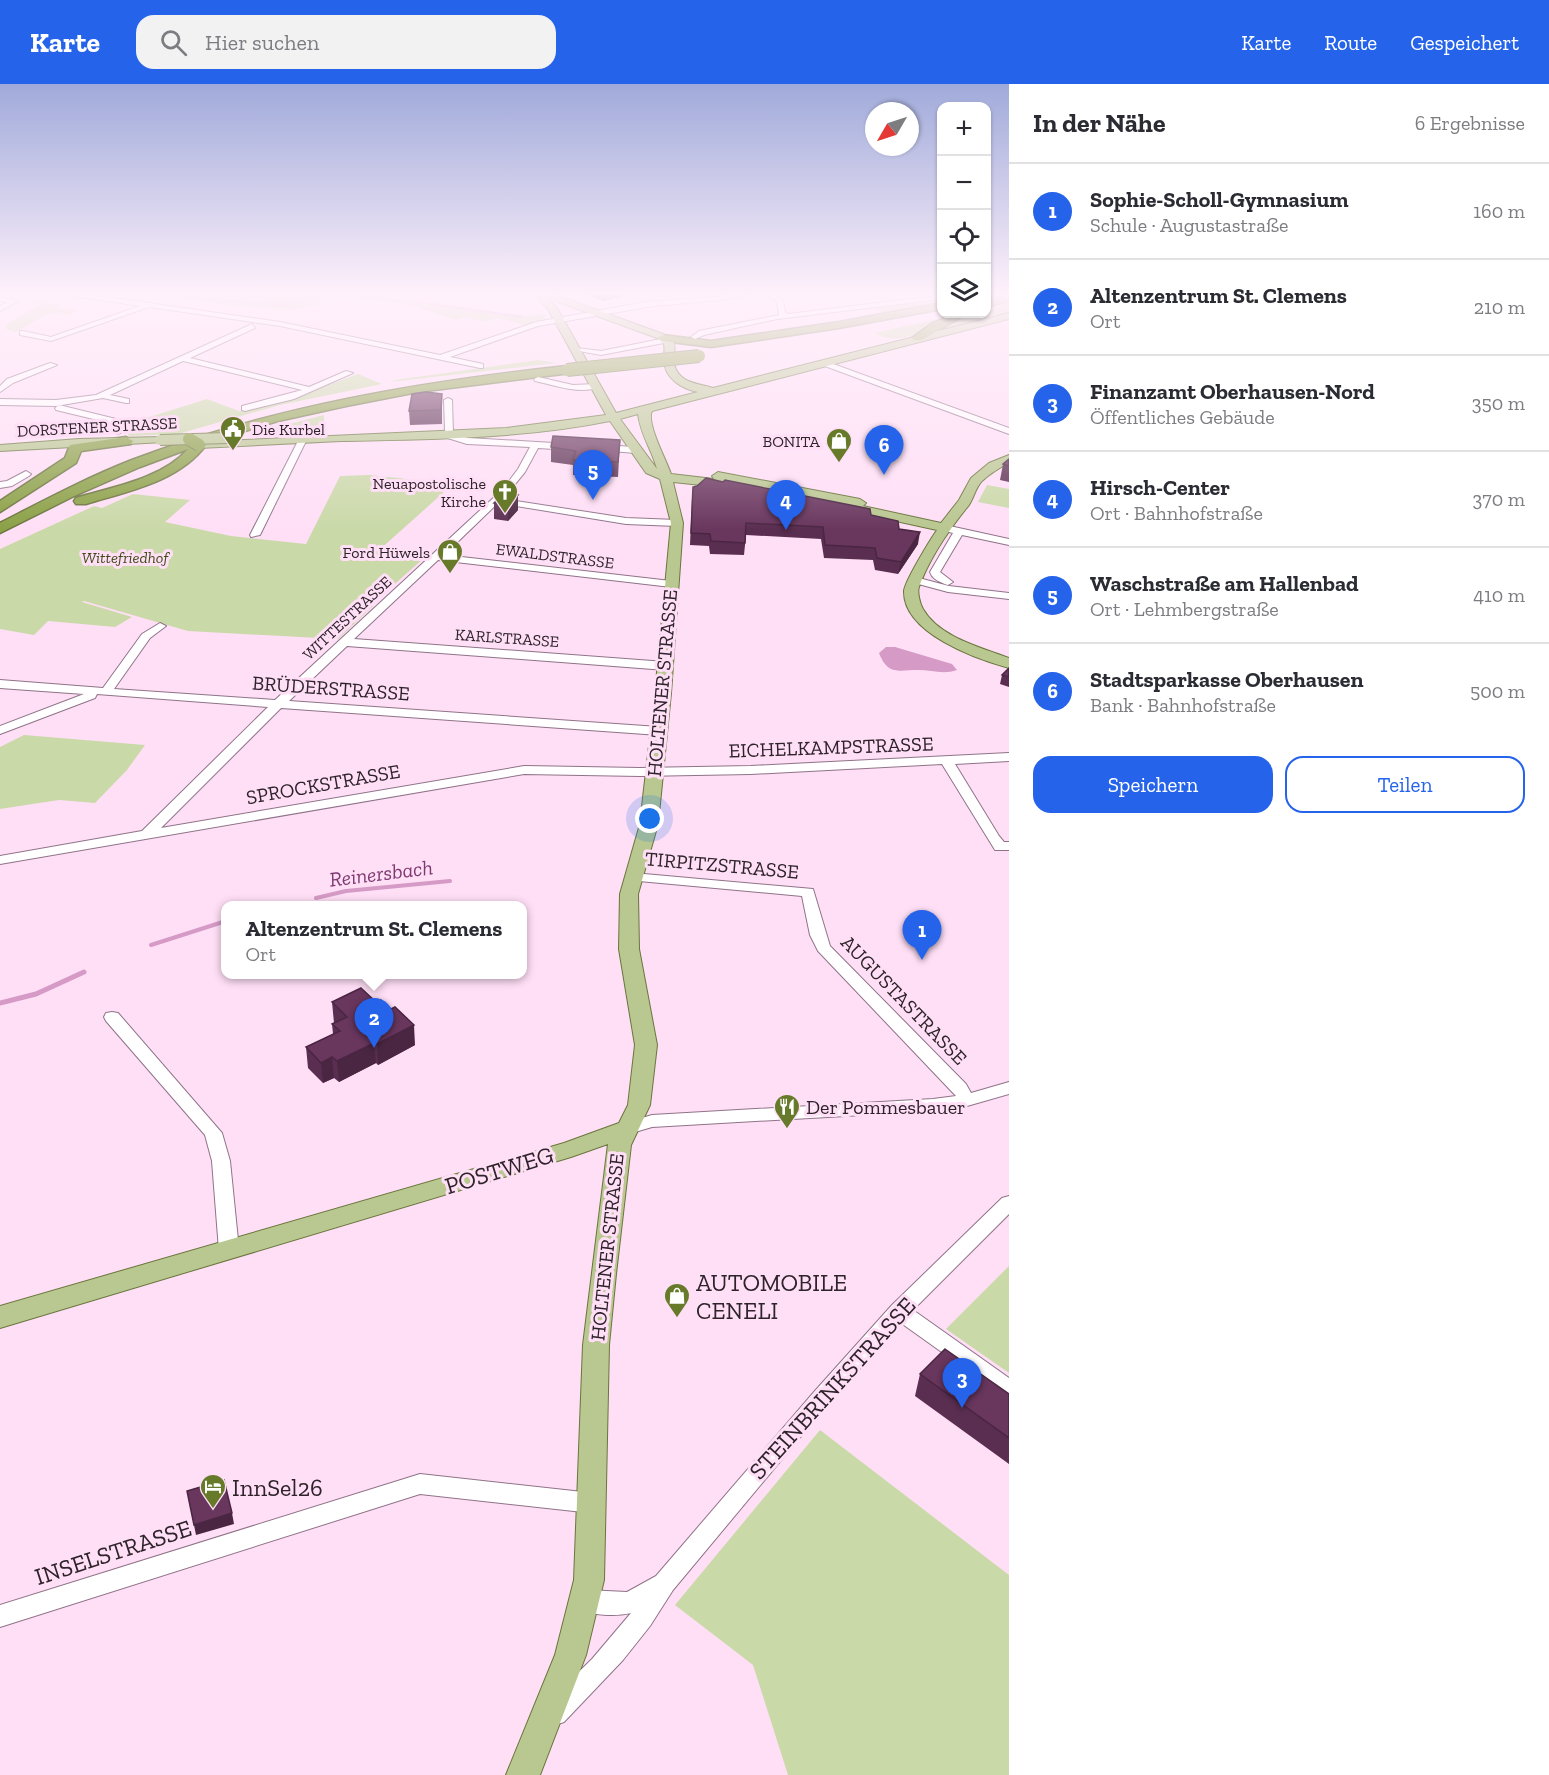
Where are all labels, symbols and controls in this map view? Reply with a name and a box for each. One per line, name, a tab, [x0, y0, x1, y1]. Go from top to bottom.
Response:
search box	[136, 15, 556, 69]
text: Karte	[30, 26, 100, 59]
icon: search	[157, 26, 190, 59]
text: Hier suchen	[205, 29, 319, 56]
text: Karte	[1241, 30, 1291, 55]
text: Route	[1324, 30, 1377, 55]
text: Gespeichert	[1410, 30, 1519, 55]
north arrow	[865, 102, 919, 156]
map controls	[937, 102, 991, 318]
button: +	[937, 102, 991, 156]
text: In der Nähe	[1033, 107, 1165, 139]
text: 6 Ergebnisse	[1415, 111, 1525, 135]
button: −	[937, 156, 991, 210]
text: Sophie-Scholl-Gymnasium	[1090, 186, 1349, 213]
text: 1	[1048, 199, 1057, 223]
text: 160 m	[1473, 199, 1525, 223]
button: locate	[937, 210, 991, 264]
text: Schule · Augustastraße	[1090, 213, 1288, 237]
button: layers	[937, 264, 991, 318]
text: Altenzentrum St. Clemens	[1090, 282, 1347, 309]
text: 2	[1047, 295, 1058, 319]
text: 210 m	[1474, 295, 1525, 319]
text: Ort	[1090, 309, 1120, 333]
text: Finanzamt Oberhausen-Nord	[1090, 378, 1375, 405]
text: 3	[1047, 391, 1058, 415]
text: 350 m	[1472, 391, 1525, 415]
text: Öffentliches Gebäude	[1090, 405, 1275, 429]
street label: DORSTENER STRASSE	[16, 413, 178, 441]
public building icon: Die Kurbel	[218, 414, 248, 452]
place label: Die Kurbel	[252, 420, 325, 439]
shop icon: BONITA	[824, 426, 854, 464]
pin: 6	[864, 426, 904, 475]
place label: BONITA	[763, 432, 821, 451]
pin: 5	[574, 450, 612, 500]
place label: Neuapostolische Kirche	[373, 474, 486, 511]
text: Hirsch-Center	[1090, 474, 1230, 501]
church icon: Neuapostolische Kirche	[490, 477, 520, 515]
pin: 4	[766, 480, 806, 530]
text: 4	[1047, 487, 1058, 511]
text: 370 m	[1472, 487, 1525, 511]
text: Ort · Bahnhofstraße	[1090, 501, 1263, 525]
shop icon: Ford Hüwels	[435, 537, 465, 575]
street label: EWALDSTRASSE	[495, 539, 615, 573]
place label: Ford Hüwels	[343, 543, 430, 562]
park label: Wittefriedhof	[82, 548, 170, 567]
text: Waschstraße am Hallenbad	[1090, 570, 1359, 597]
street label: WITTESTRASSE	[299, 572, 395, 664]
text: 5	[1047, 583, 1058, 607]
text: 410 m	[1473, 583, 1525, 607]
street label: HOLTENER STRASSE	[642, 588, 682, 778]
text: Ort · Lehmbergstraße	[1090, 597, 1279, 621]
street label: KARLSTRASSE	[454, 625, 560, 651]
text: Stadtsparkasse Oberhausen	[1090, 666, 1364, 693]
street label: BRÜDERSTRASSE	[251, 671, 411, 705]
text: 6	[1047, 679, 1058, 703]
text: 500 m	[1470, 679, 1525, 703]
text: Bank · Bahnhofstraße	[1090, 693, 1276, 717]
street label: EICHELKAMPSTRASSE	[728, 731, 934, 763]
button: Speichern	[1033, 756, 1273, 813]
button: Teilen	[1285, 756, 1525, 813]
street label: SPROCKSTRASSE	[244, 759, 402, 809]
your location	[635, 804, 664, 833]
street label: TIRPITZSTRASSE	[644, 846, 800, 884]
water label: Reinersbach	[328, 854, 434, 892]
popup	[221, 901, 527, 979]
pin: 1	[902, 910, 942, 960]
text: Altenzentrum St. Clemens	[246, 915, 502, 942]
street label: AUGUSTASTRASSE	[836, 930, 972, 1070]
text: Ort	[246, 942, 276, 966]
pin: 2	[354, 998, 394, 1048]
restaurant icon: Der Pommesbauer	[772, 1092, 802, 1130]
place label: Der Pommesbauer	[806, 1095, 965, 1119]
street label: POSTWEG	[441, 1140, 557, 1200]
street label: HOLTENER STRASSE	[585, 1152, 629, 1342]
place label: AUTOMOBILE CENELI	[696, 1268, 847, 1325]
shop icon: AUTOMOBILE CENELI	[662, 1281, 692, 1319]
street label: STEINBRINKSTRASSE	[743, 1291, 921, 1485]
pin: 3	[942, 1358, 982, 1408]
hotel icon: InnSel26	[198, 1472, 228, 1510]
place label: InnSel26	[232, 1473, 323, 1502]
street label: INSELSTRASSE	[31, 1513, 195, 1591]

